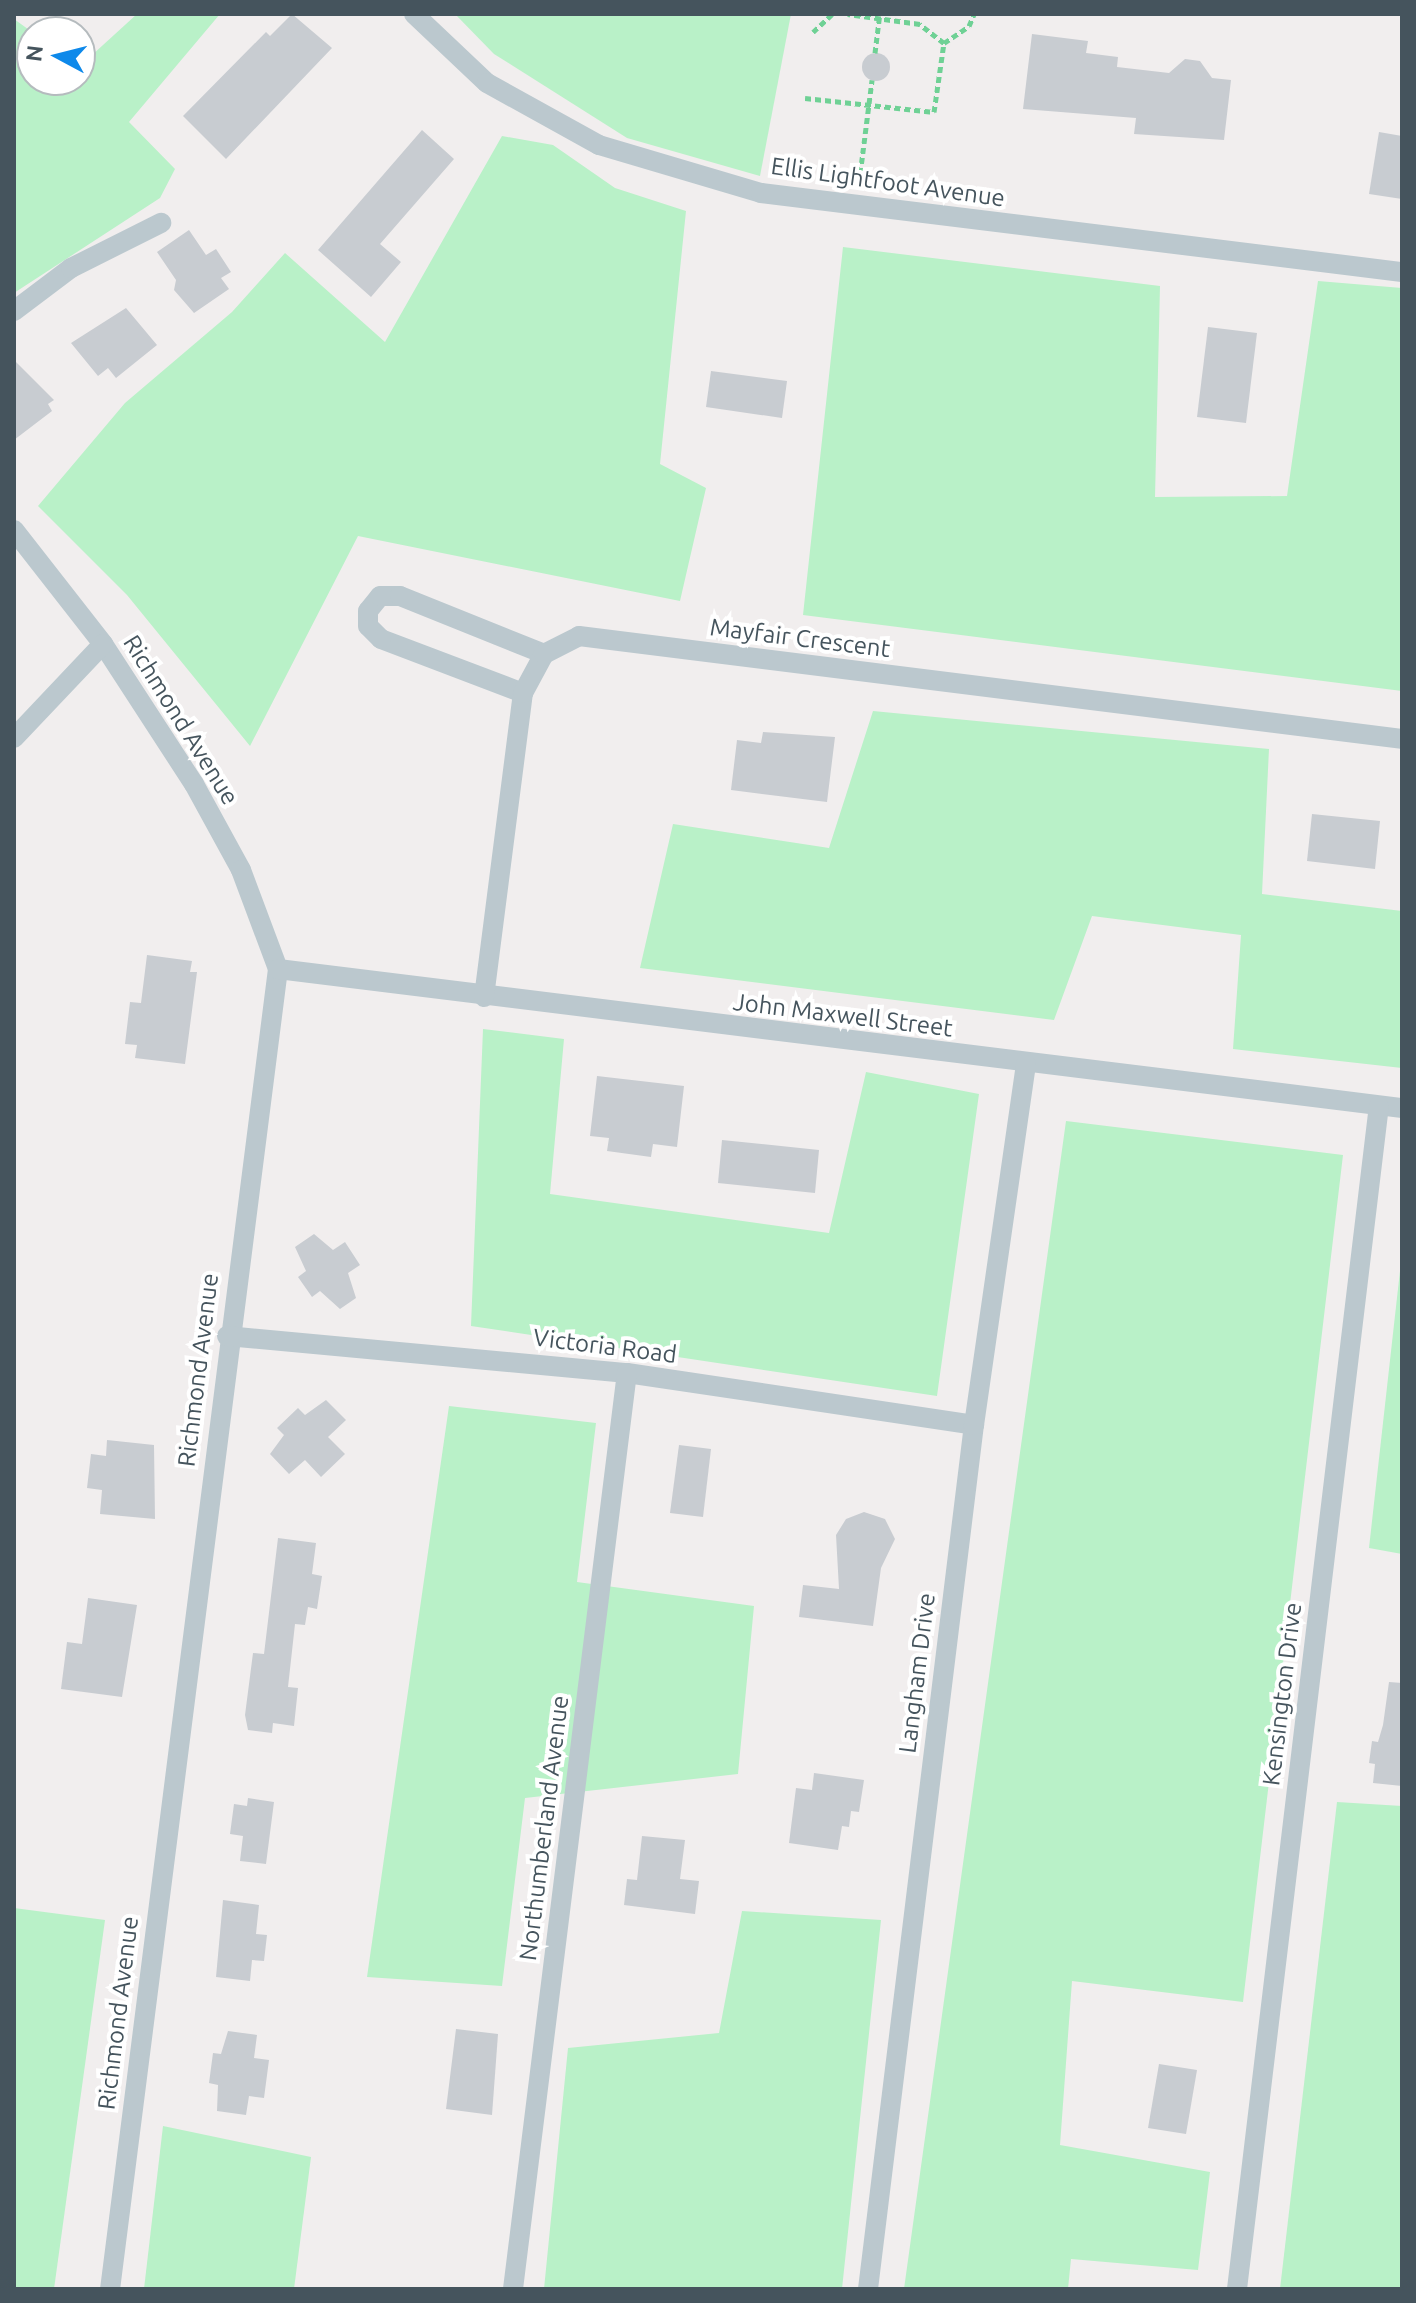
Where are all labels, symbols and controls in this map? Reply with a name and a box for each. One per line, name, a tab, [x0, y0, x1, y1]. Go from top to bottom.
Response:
north arrow	[16, 16, 96, 96]
text: N	[20, 44, 47, 63]
street label: Ellis Lightfoot Avenue	[769, 151, 1007, 213]
street label: Mayfair Crescent	[708, 613, 892, 663]
street label: Richmond Avenue	[117, 630, 245, 810]
street label: John Maxwell Street	[732, 987, 954, 1043]
street label: Richmond Avenue	[172, 1272, 224, 1468]
street label: Victoria Road	[532, 1323, 678, 1369]
street label: Langham Drive	[893, 1591, 941, 1755]
street label: Kensington Drive	[1256, 1601, 1308, 1787]
street label: Northumberland Avenue	[513, 1694, 575, 1962]
street label: Richmond Avenue	[92, 1915, 144, 2111]

